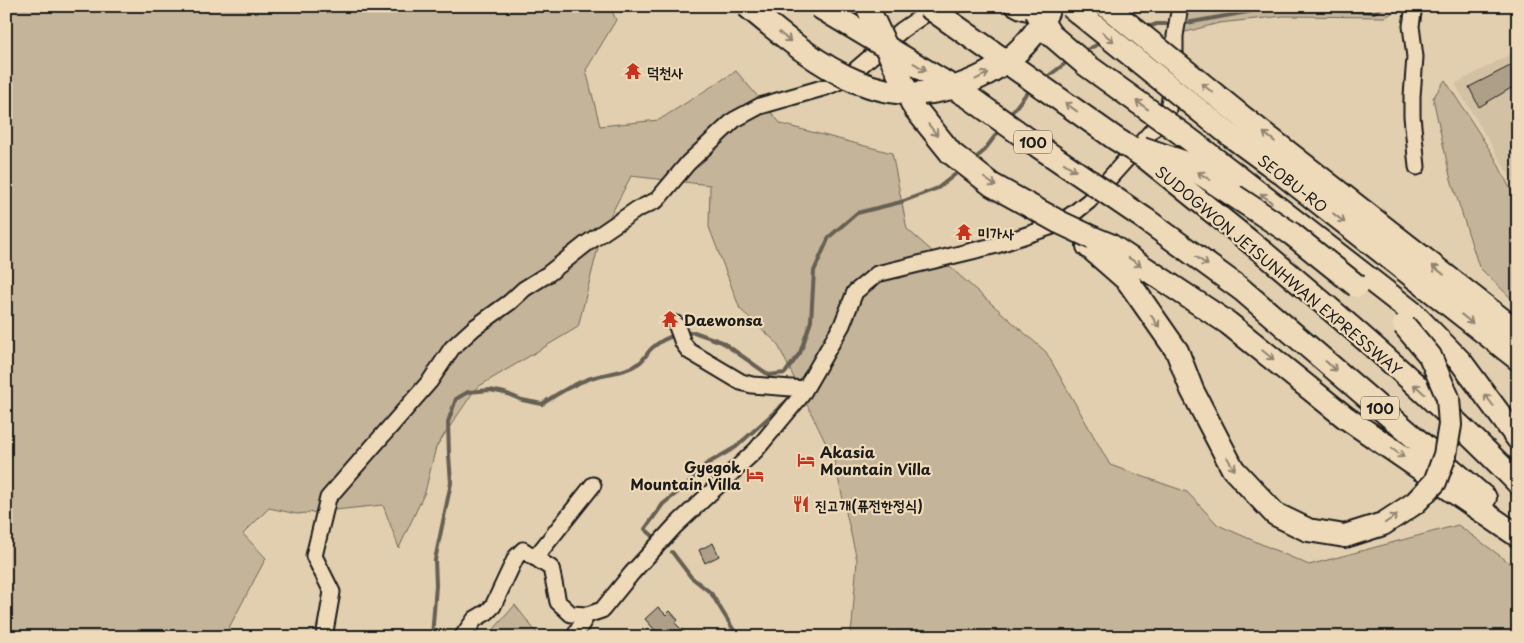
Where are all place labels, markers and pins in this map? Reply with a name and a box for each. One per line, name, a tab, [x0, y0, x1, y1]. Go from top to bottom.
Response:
place label: 덕천사	[647, 60, 683, 83]
temple icon: 덕천사	[623, 61, 643, 81]
place label: 미가사	[978, 221, 1014, 244]
temple icon: 미가사	[954, 222, 974, 242]
place label: Daewonsa	[684, 308, 763, 331]
temple icon: Daewonsa	[660, 309, 680, 329]
place label: Akasia Mountain Villa	[820, 440, 931, 480]
hotel icon: Akasia Mountain Villa	[796, 450, 816, 470]
place label: Gyegok Mountain Villa	[630, 455, 741, 495]
hotel icon: Gyegok Mountain Villa	[745, 465, 765, 485]
place label: 진고개(퓨전한정식)	[815, 493, 923, 516]
restaurant icon: 진고개(퓨전한정식)	[791, 494, 811, 514]

